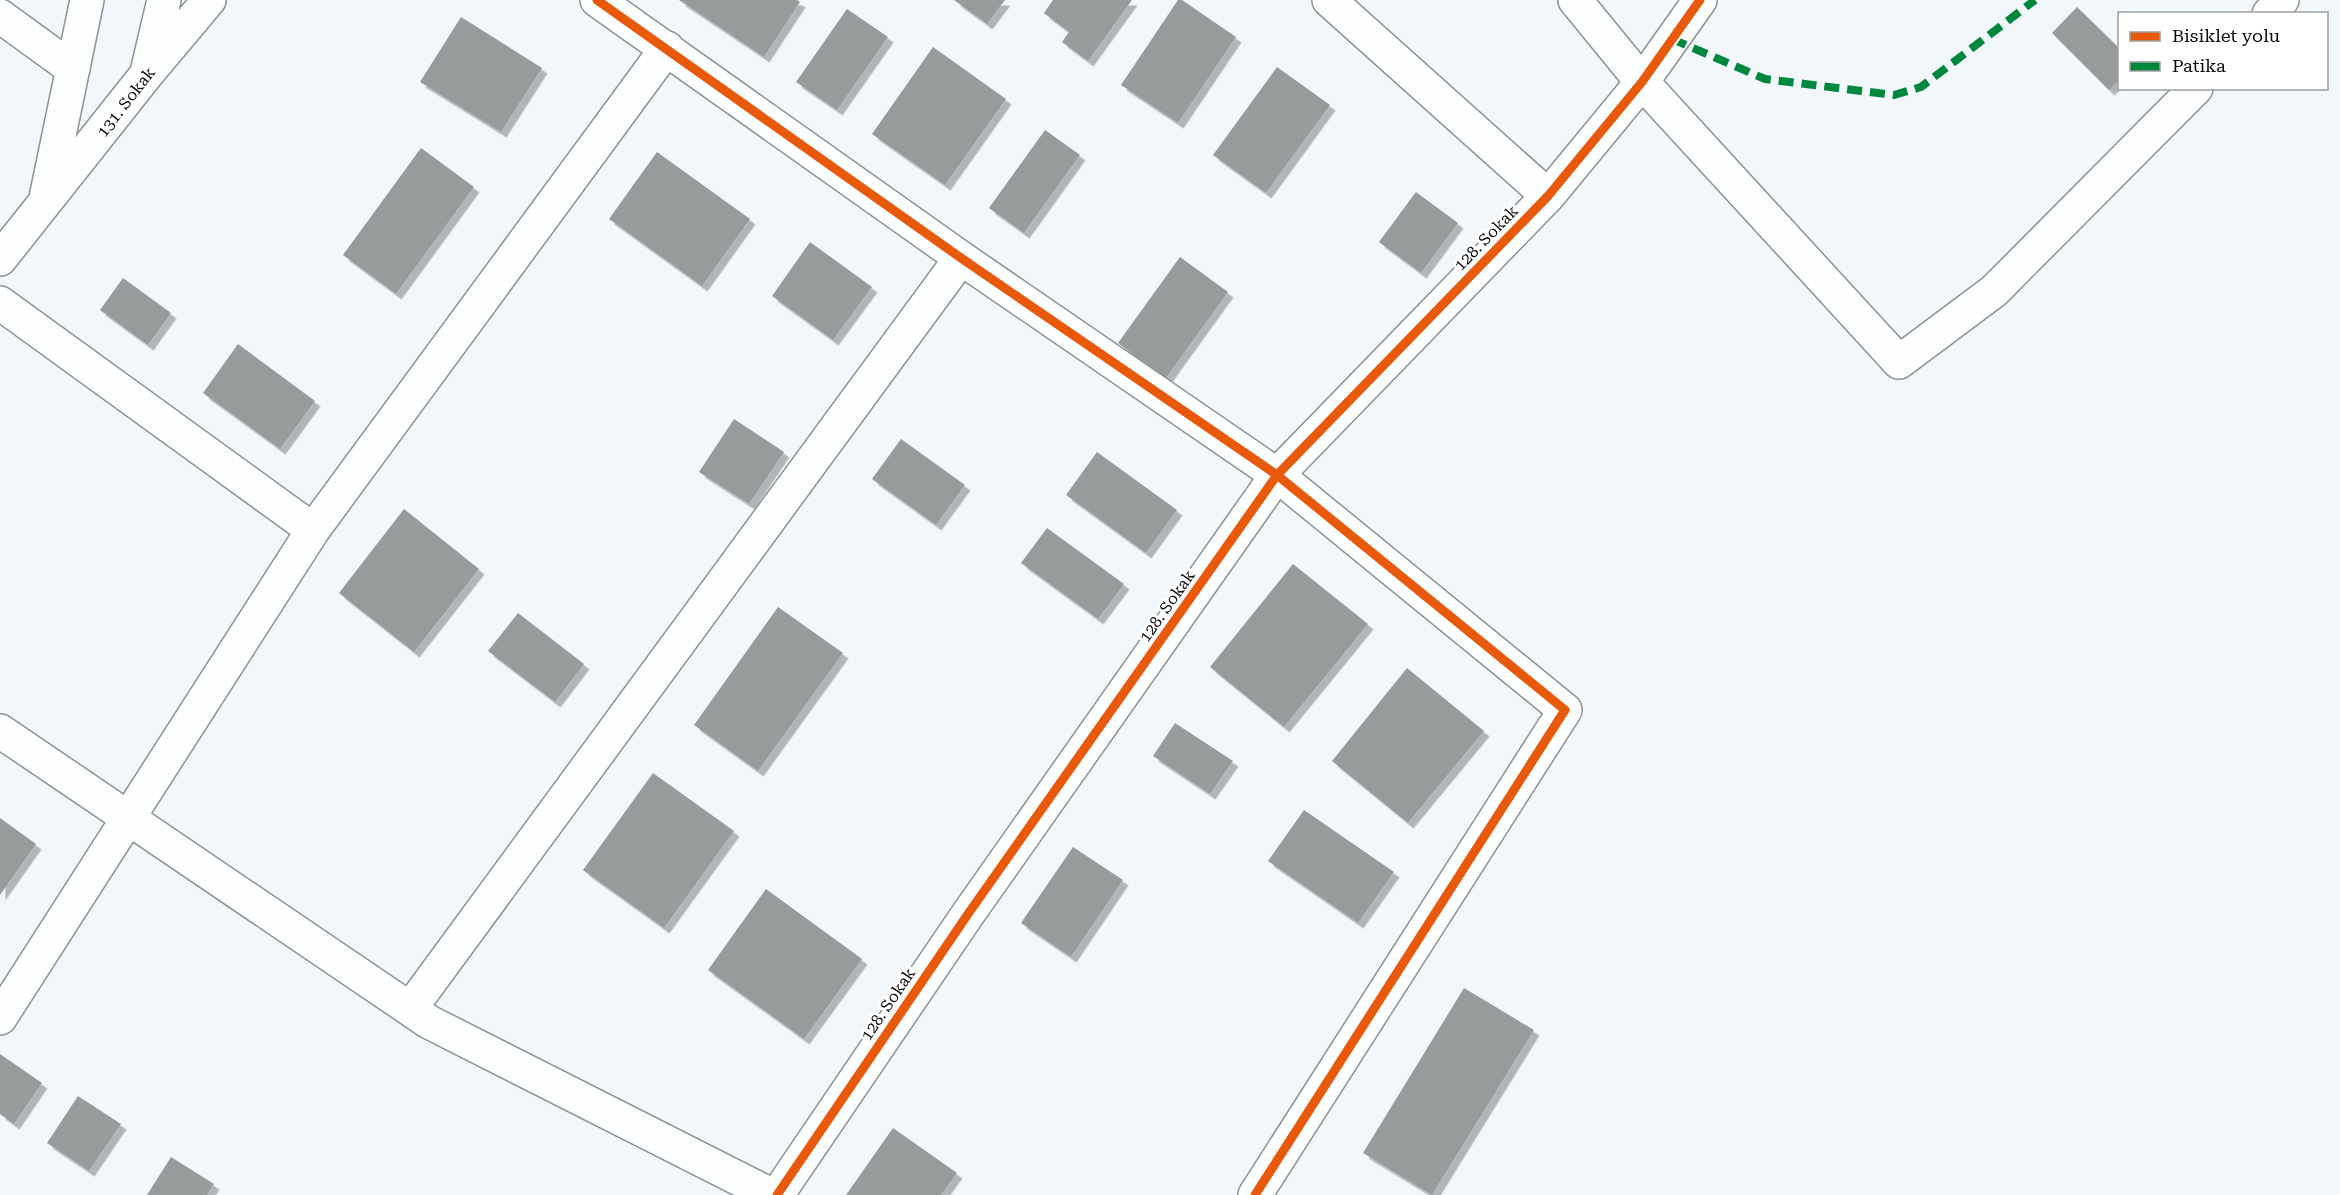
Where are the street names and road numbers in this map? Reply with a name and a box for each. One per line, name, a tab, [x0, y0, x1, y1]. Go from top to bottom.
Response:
street label: 131. Sokak	[93, 63, 159, 141]
street label: 128. Sokak	[1450, 201, 1522, 275]
street label: 128. Sokak	[1135, 566, 1199, 646]
street label: 128. Sokak	[857, 964, 919, 1044]

